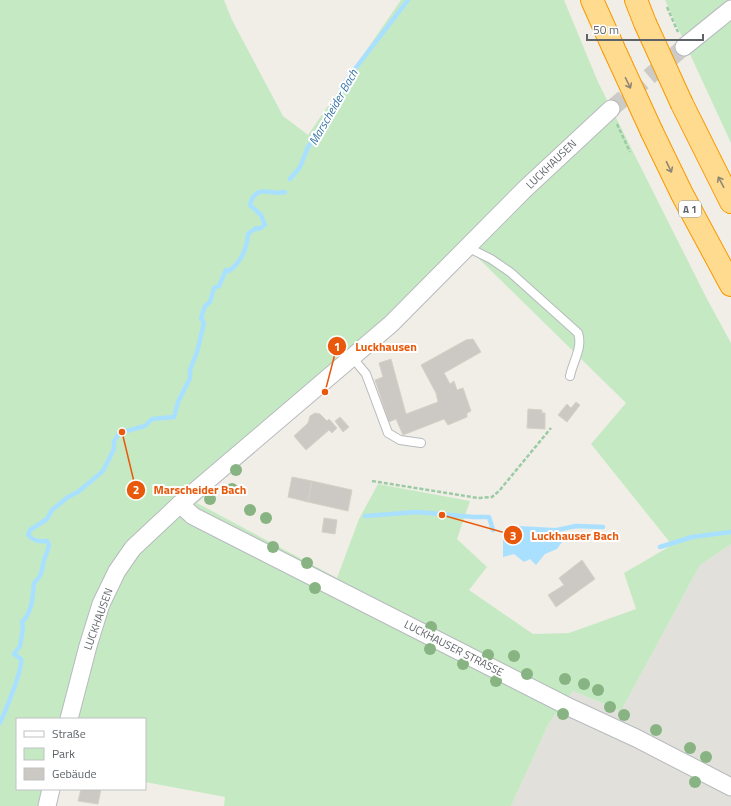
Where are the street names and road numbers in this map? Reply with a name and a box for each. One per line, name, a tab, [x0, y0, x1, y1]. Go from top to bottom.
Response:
street label: LUCKHAUSEN	[522, 136, 580, 192]
road number: A 1	[679, 201, 701, 217]
street label: LUCKHAUSEN	[79, 586, 117, 652]
street label: LUCKHAUSER STRASSE	[402, 616, 506, 680]

